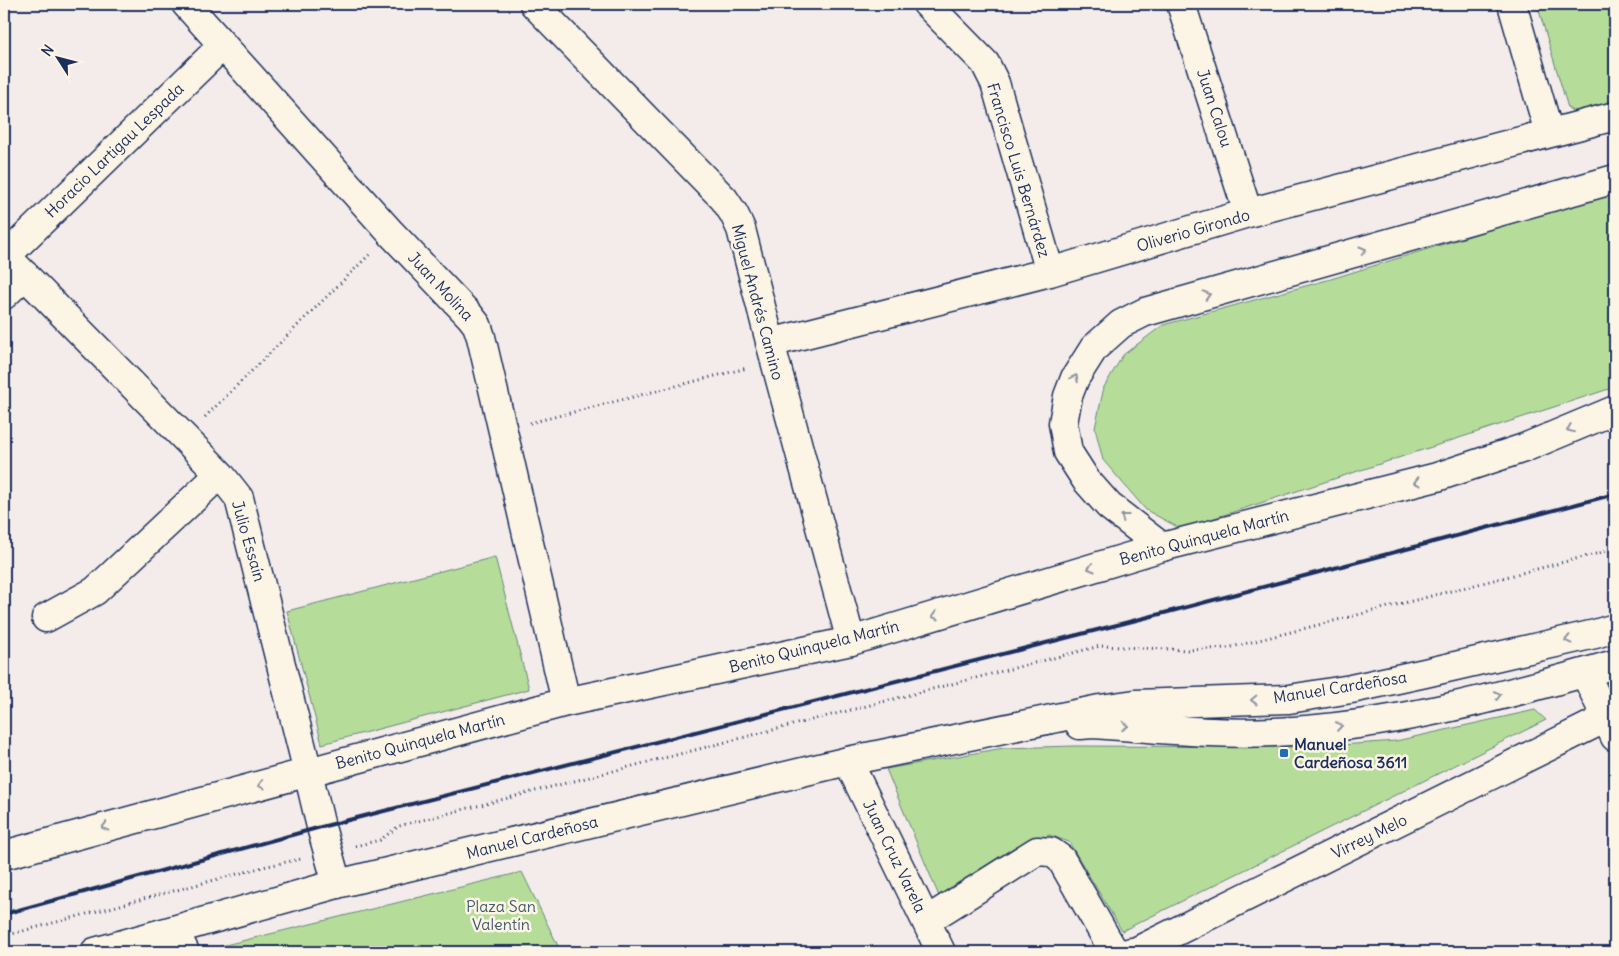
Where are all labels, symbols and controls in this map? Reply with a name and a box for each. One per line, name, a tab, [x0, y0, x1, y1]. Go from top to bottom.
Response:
north arrow	[32, 32, 82, 82]
text: N	[37, 41, 58, 60]
street label: Juan Calou	[1193, 66, 1237, 150]
street label: Horacio Lartigau Lespada	[40, 78, 188, 222]
street label: Francisco Luis Bernárdez	[983, 80, 1055, 260]
street label: Oliverio Girondo	[1134, 204, 1252, 256]
street label: Miguel Andrés Camino	[728, 222, 788, 382]
one-way arrow	[1358, 245, 1367, 256]
street label: Juan Molina	[404, 247, 478, 325]
one-way arrow	[1202, 290, 1210, 300]
one-way arrow	[1069, 375, 1079, 384]
one-way arrow	[1566, 423, 1575, 433]
one-way arrow	[1412, 476, 1421, 487]
street label: Julio Essaín	[228, 498, 270, 584]
street label: Benito Quinquela Martín	[1117, 505, 1291, 569]
one-way arrow	[1120, 514, 1130, 523]
one-way arrow	[1087, 563, 1095, 573]
one-way arrow	[931, 610, 940, 620]
street label: Benito Quinquela Martín	[727, 615, 901, 677]
one-way arrow	[1564, 634, 1573, 645]
street label: Manuel Cardeñosa	[1272, 667, 1408, 707]
one-way arrow	[1494, 690, 1503, 701]
one-way arrow	[1250, 694, 1258, 705]
street label: Benito Quinquela Martín	[333, 709, 507, 773]
one-way arrow	[1121, 720, 1129, 731]
one-way arrow	[1335, 722, 1344, 732]
place label: Manuel Cardeñosa 3611	[1294, 734, 1407, 772]
marker: Manuel Cardeñosa 3611	[1278, 747, 1290, 759]
one-way arrow	[258, 779, 266, 789]
street label: Juan Cruz Varela	[859, 796, 931, 916]
street label: Virrey Melo	[1328, 809, 1410, 863]
street label: Manuel Cardeñosa	[464, 811, 600, 863]
one-way arrow	[101, 822, 109, 832]
park label: Plaza San Valentín	[466, 896, 536, 934]

